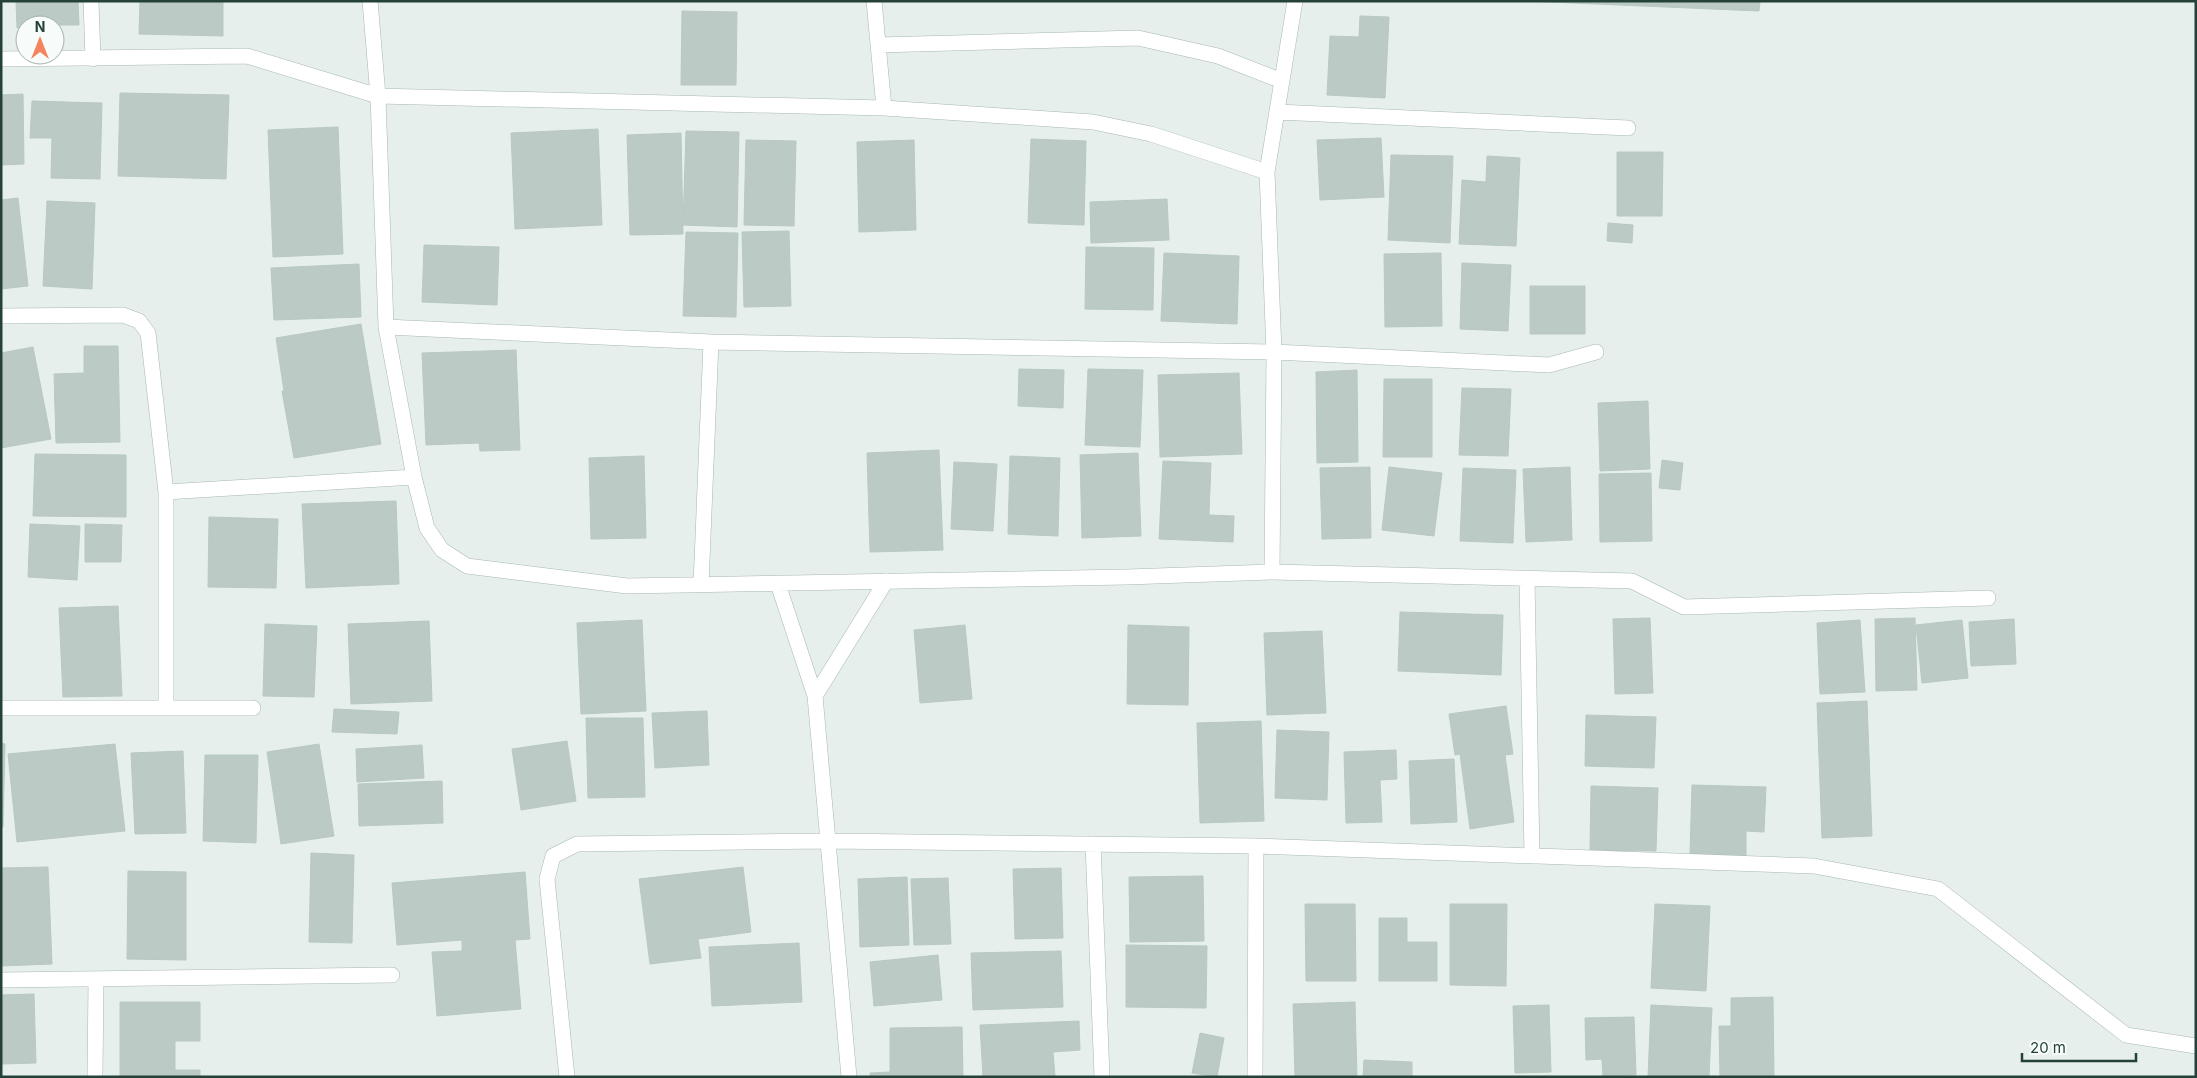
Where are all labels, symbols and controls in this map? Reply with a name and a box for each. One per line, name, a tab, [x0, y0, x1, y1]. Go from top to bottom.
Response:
north arrow	[15, 15, 65, 65]
text: N	[35, 18, 45, 35]
scale bar	[2022, 1030, 2136, 1062]
text: 20 m	[2030, 1038, 2066, 1057]

